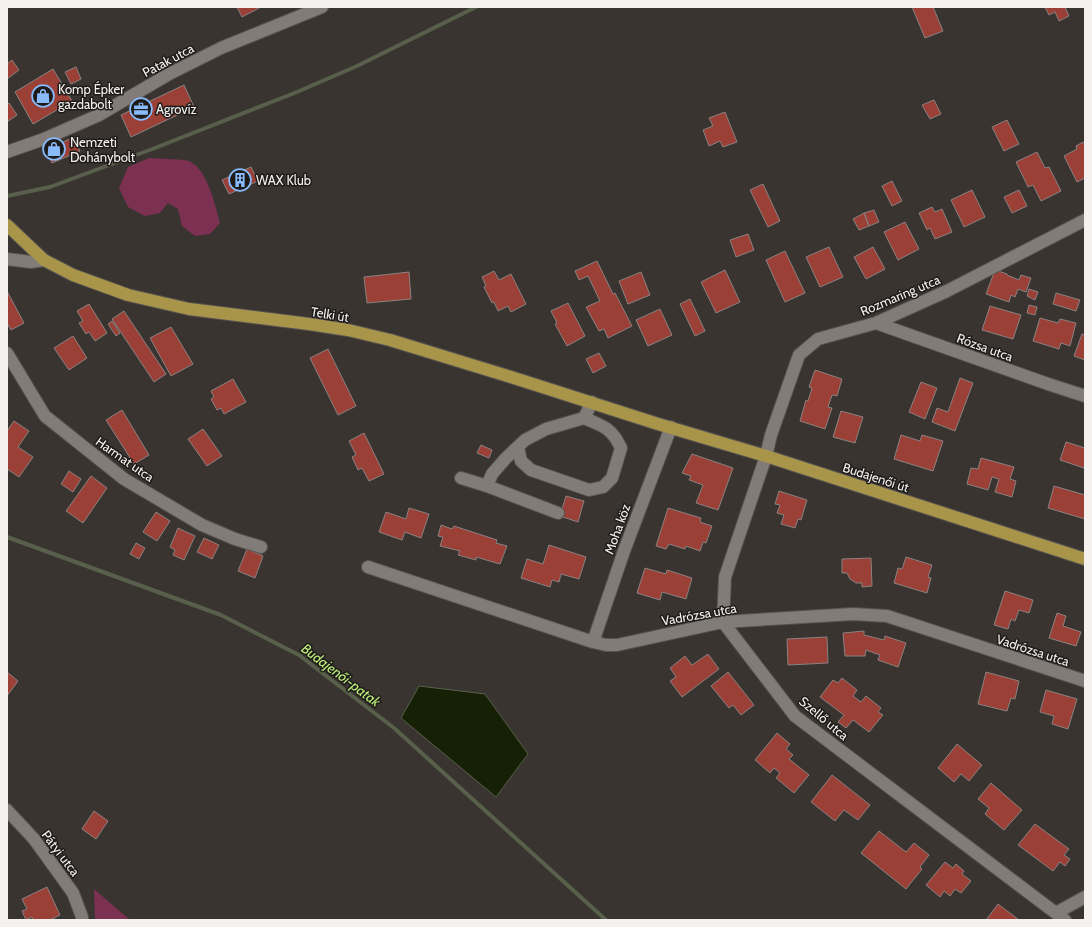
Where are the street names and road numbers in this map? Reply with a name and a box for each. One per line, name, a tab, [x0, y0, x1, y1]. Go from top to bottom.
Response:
street label: Patak utca	[140, 39, 197, 80]
street label: Rozmaring utca	[858, 271, 943, 319]
street label: Telki út	[310, 303, 351, 325]
street label: Rózsa utca	[955, 329, 1016, 365]
street label: Harmat utca	[93, 433, 158, 485]
street label: Budajenői út	[841, 459, 912, 496]
street label: Moha köz	[601, 502, 633, 556]
street label: Vadrózsa utca	[660, 599, 738, 628]
street label: Vadrózsa utca	[994, 631, 1072, 670]
street label: Szellő utca	[796, 693, 853, 744]
street label: Pátyi utca	[39, 827, 84, 880]

